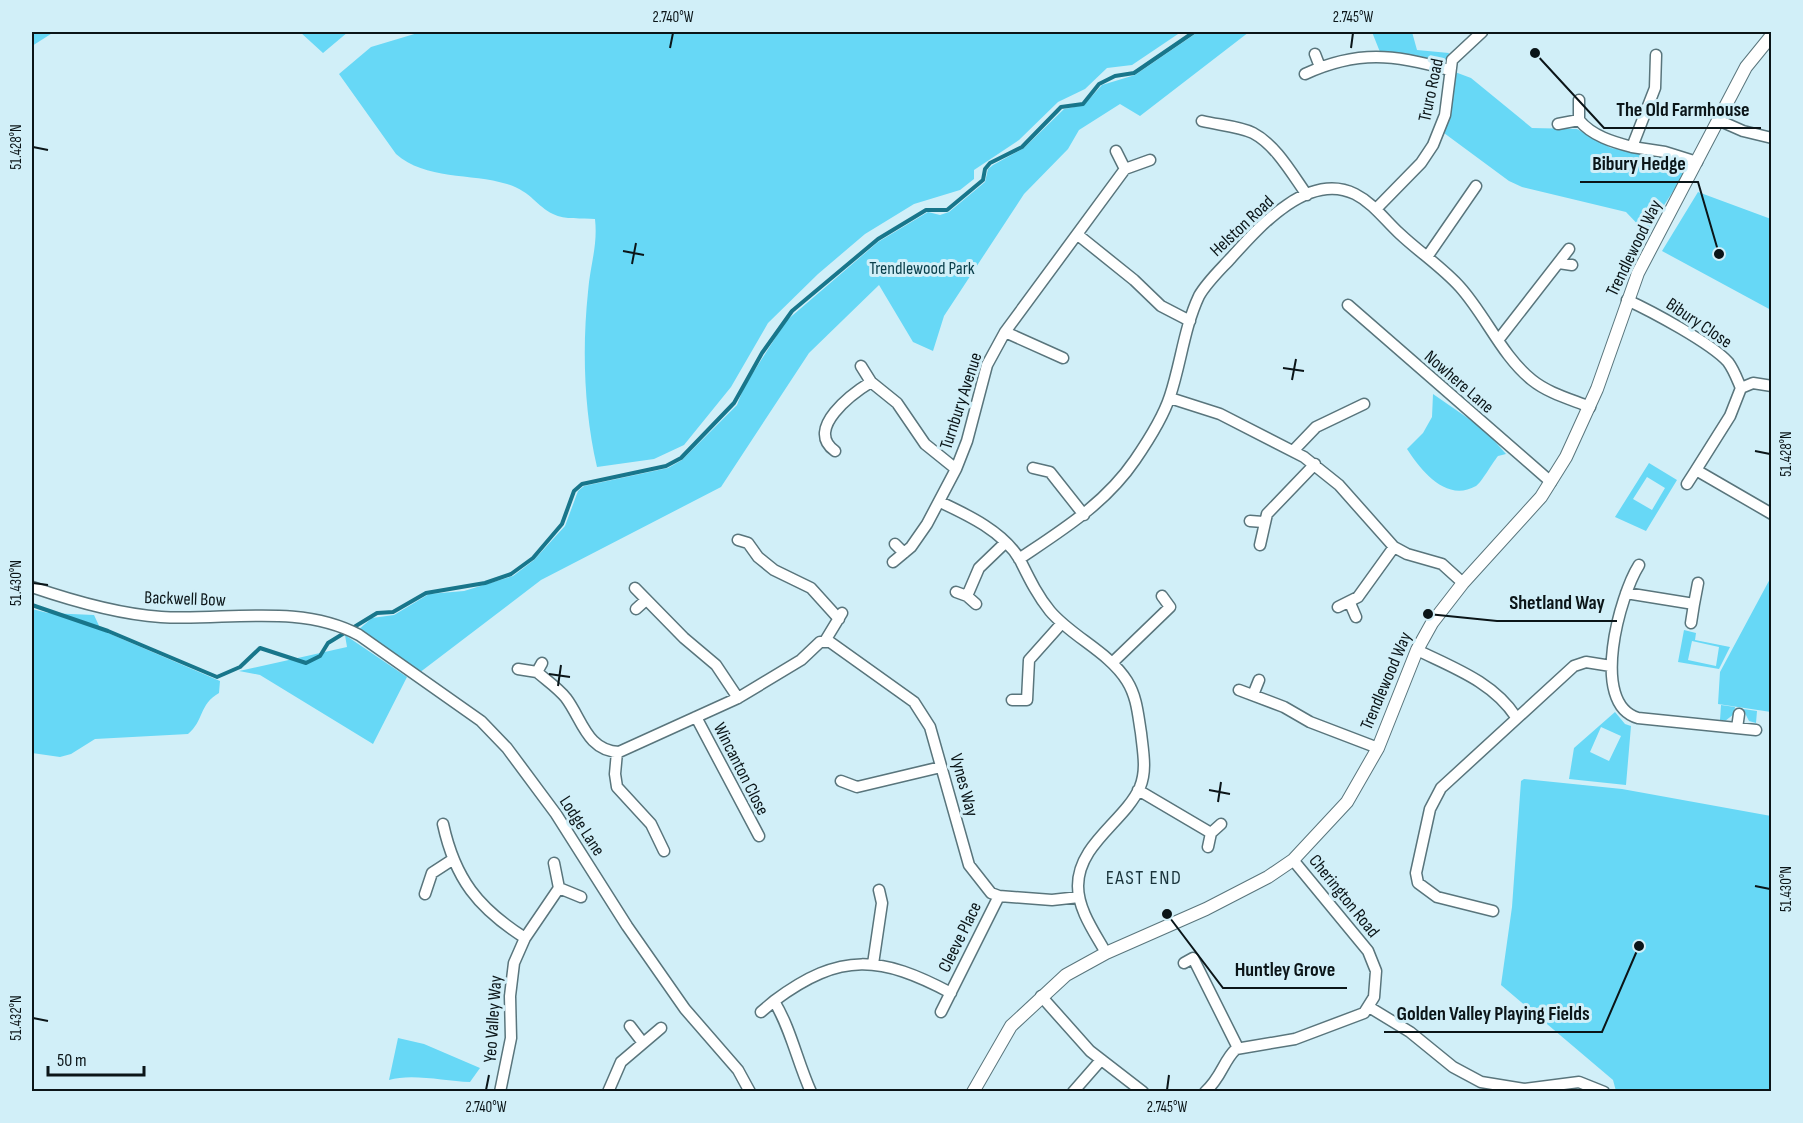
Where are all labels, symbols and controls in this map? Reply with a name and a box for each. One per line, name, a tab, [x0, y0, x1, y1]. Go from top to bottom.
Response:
text: 2.740°W	[653, 8, 694, 27]
text: 2.745°W	[1333, 8, 1373, 27]
street label: Truro Road	[1414, 57, 1448, 123]
callout: The Old Farmhouse	[1604, 90, 1761, 128]
text: The Old Farmhouse	[1616, 98, 1750, 122]
text: 51.428°N	[7, 124, 26, 170]
callout: Bibury Hedge	[1580, 144, 1698, 182]
text: Bibury Hedge	[1592, 152, 1686, 176]
street label: Helston Road	[1206, 191, 1278, 261]
street label: Trendlewood Way	[1602, 197, 1666, 299]
park label: Trendlewood Park	[869, 258, 975, 279]
street label: Bibury Close	[1662, 293, 1736, 353]
street label: Nowhere Lane	[1420, 346, 1498, 418]
street label: Turnbury Avenue	[935, 350, 987, 452]
text: 51.428°N	[1777, 431, 1796, 477]
text: 51.430°N	[7, 560, 26, 606]
callout: Shetland Way	[1497, 583, 1617, 621]
street label: Backwell Bow	[144, 587, 226, 611]
text: Shetland Way	[1509, 591, 1606, 615]
street label: Trendlewood Way	[1356, 629, 1416, 733]
street label: Wincanton Close	[709, 719, 773, 819]
street label: Vynes Way	[946, 751, 982, 819]
street label: Lodge Lane	[555, 792, 609, 860]
street label: Cherington Road	[1304, 850, 1384, 942]
district label: EAST END	[1106, 866, 1182, 890]
text: 51.430°N	[1777, 866, 1796, 912]
street label: Cleeve Place	[934, 898, 986, 976]
callout: Huntley Grove	[1223, 950, 1347, 988]
text: Huntley Grove	[1235, 958, 1335, 982]
street label: Yeo Valley Way	[479, 975, 507, 1063]
callout: Golden Valley Playing Fields	[1384, 994, 1602, 1032]
text: 51.432°N	[7, 995, 26, 1041]
text: Golden Valley Playing Fields	[1396, 1002, 1590, 1026]
scale bar	[48, 1039, 144, 1077]
text: 50 m	[57, 1050, 87, 1071]
text: 2.740°W	[466, 1098, 507, 1117]
text: 2.745°W	[1147, 1098, 1187, 1117]

